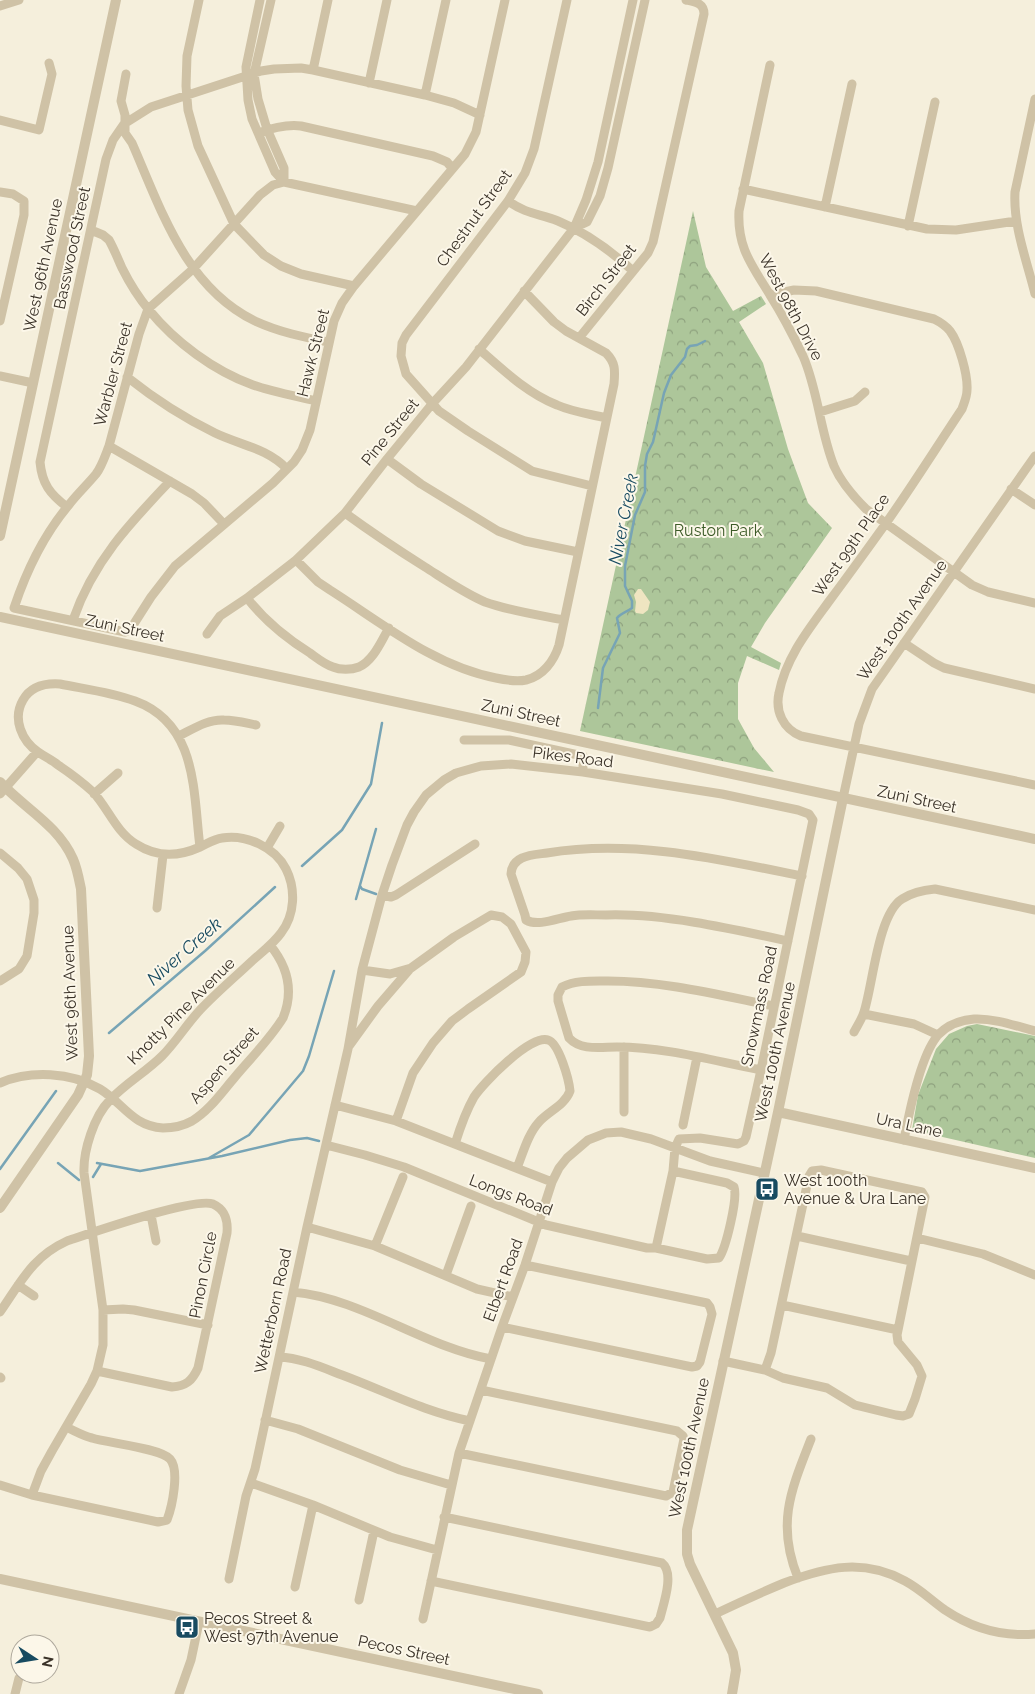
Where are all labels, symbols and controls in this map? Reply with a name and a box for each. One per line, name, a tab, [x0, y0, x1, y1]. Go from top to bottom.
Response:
street label: Chestnut Street	[432, 165, 516, 270]
street label: Basswood Street	[50, 184, 94, 311]
street label: West 96th Avenue	[20, 197, 66, 333]
street label: Birch Street	[572, 240, 640, 320]
street label: West 98th Drive	[755, 250, 827, 364]
street label: Hawk Street	[293, 306, 333, 399]
street label: Warbler Street	[90, 319, 136, 428]
street label: Pine Street	[357, 394, 423, 469]
water label: Niver Creek	[604, 471, 642, 566]
street label: West 99th Place	[809, 490, 893, 600]
park label: Ruston Park	[674, 521, 763, 540]
street label: West 100th Avenue	[853, 556, 951, 684]
street label: Zuni Street	[84, 610, 167, 646]
street label: Zuni Street	[480, 695, 563, 731]
street label: Pikes Road	[532, 743, 614, 771]
street label: Zuni Street	[876, 781, 959, 817]
water label: Niver Creek	[142, 913, 226, 989]
street label: West 96th Avenue	[58, 925, 82, 1061]
street label: Snowmass Road	[737, 944, 781, 1068]
street label: Knotty Pine Avenue	[123, 953, 239, 1069]
street label: West 100th Avenue	[751, 980, 799, 1124]
street label: Aspen Street	[186, 1022, 263, 1107]
street label: Ura Lane	[874, 1109, 944, 1141]
street label: Longs Road	[466, 1170, 556, 1220]
place label: West 100th Avenue & Ura Lane	[784, 1171, 926, 1208]
bus stop icon: West 100th Avenue & Ura Lane	[754, 1176, 780, 1202]
street label: Pinon Circle	[185, 1230, 221, 1320]
street label: Elbert Road	[479, 1236, 527, 1324]
street label: Wetterborn Road	[250, 1247, 296, 1375]
street label: West 100th Avenue	[665, 1376, 713, 1520]
place label: Pecos Street & West 97th Avenue	[204, 1609, 338, 1646]
bus stop icon: Pecos Street & West 97th Avenue	[174, 1614, 200, 1640]
street label: Pecos Street	[356, 1631, 452, 1669]
north arrow	[10, 1634, 60, 1684]
text: N	[39, 1655, 57, 1669]

